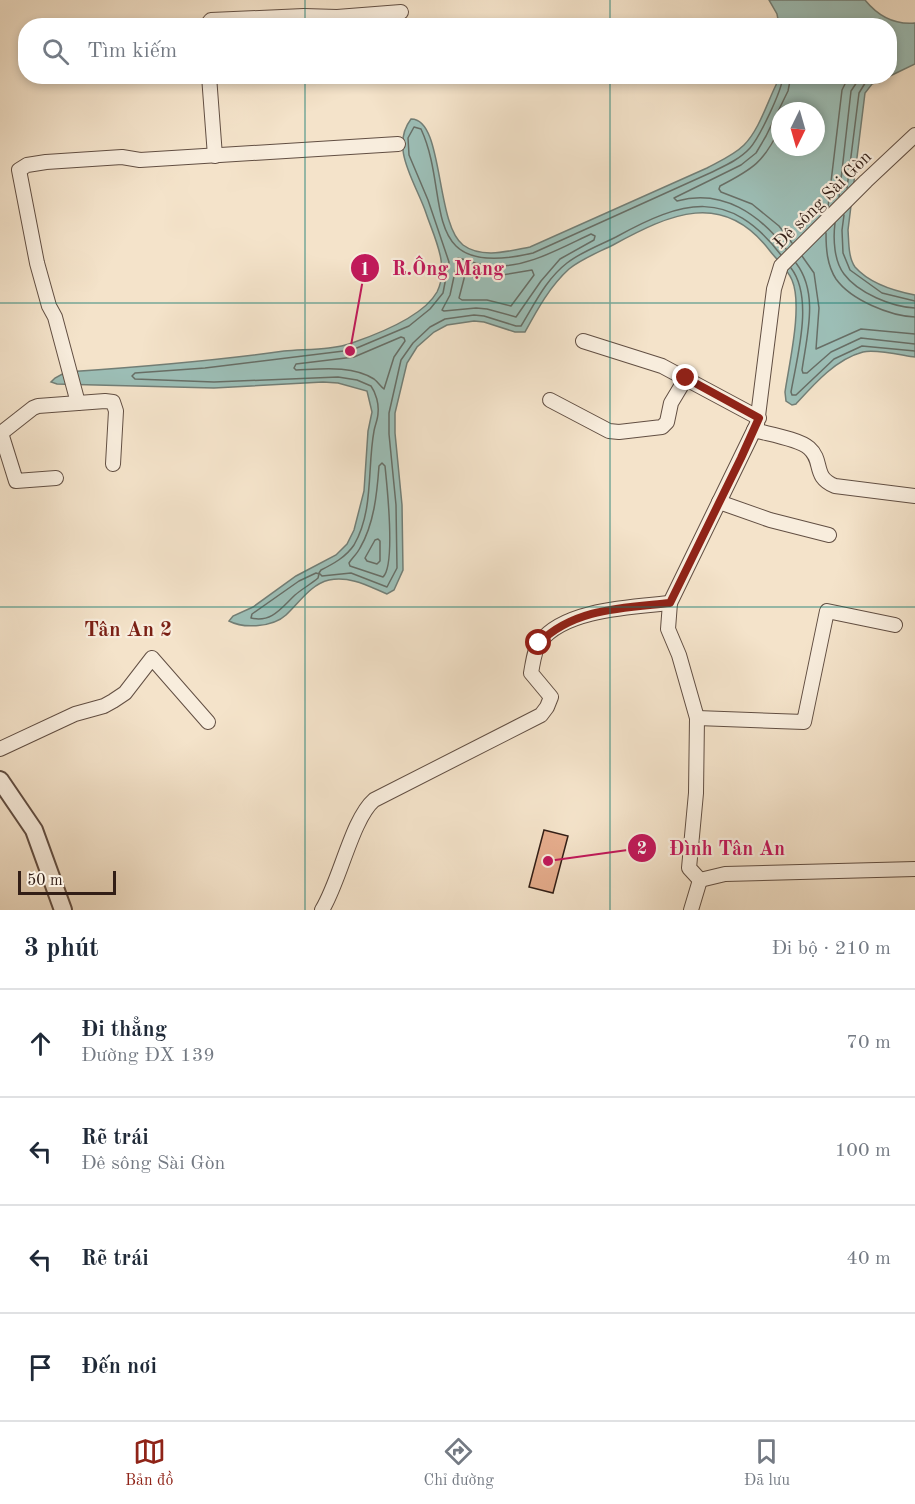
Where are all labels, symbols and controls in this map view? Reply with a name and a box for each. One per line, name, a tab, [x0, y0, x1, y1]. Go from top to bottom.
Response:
search box	[18, 18, 897, 84]
icon: search	[39, 35, 72, 68]
text: Tìm kiếm	[87, 40, 177, 62]
north arrow	[771, 102, 825, 156]
street label: Đê sông Sài Gòn	[771, 148, 875, 252]
callout: R.Ông Mạng	[350, 249, 516, 287]
text: R.Ông Mạng	[392, 255, 504, 280]
text: 1	[360, 261, 370, 279]
route end	[672, 364, 698, 390]
district label: Tân An 2	[84, 620, 172, 641]
route start	[525, 629, 551, 655]
callout: Đình Tân An	[627, 829, 797, 867]
text: 2	[637, 840, 647, 858]
text: Đình Tân An	[669, 840, 785, 860]
scale bar	[18, 868, 116, 896]
text: 50 m	[27, 873, 63, 889]
text: 3 phút	[24, 936, 99, 962]
text: Đi bộ · 210 m	[771, 939, 891, 959]
text: Đi thẳng	[81, 1019, 167, 1041]
icon: ahead	[24, 1027, 57, 1060]
text: 70 m	[846, 1033, 891, 1053]
text: Đường ĐX 139	[81, 1046, 215, 1066]
text: Rẽ trái	[81, 1127, 149, 1149]
icon: left	[24, 1135, 57, 1168]
text: 100 m	[835, 1141, 891, 1161]
text: Đê sông Sài Gòn	[81, 1154, 225, 1174]
icon: left	[24, 1243, 57, 1276]
text: Rẽ trái	[81, 1248, 149, 1270]
text: 40 m	[846, 1249, 891, 1269]
icon: arrive	[24, 1351, 57, 1384]
text: Đến nơi	[81, 1356, 157, 1378]
tab: Bản đồ	[125, 1435, 173, 1491]
tab: Chỉ đường	[423, 1435, 494, 1491]
tab: Đã lưu	[744, 1435, 790, 1491]

